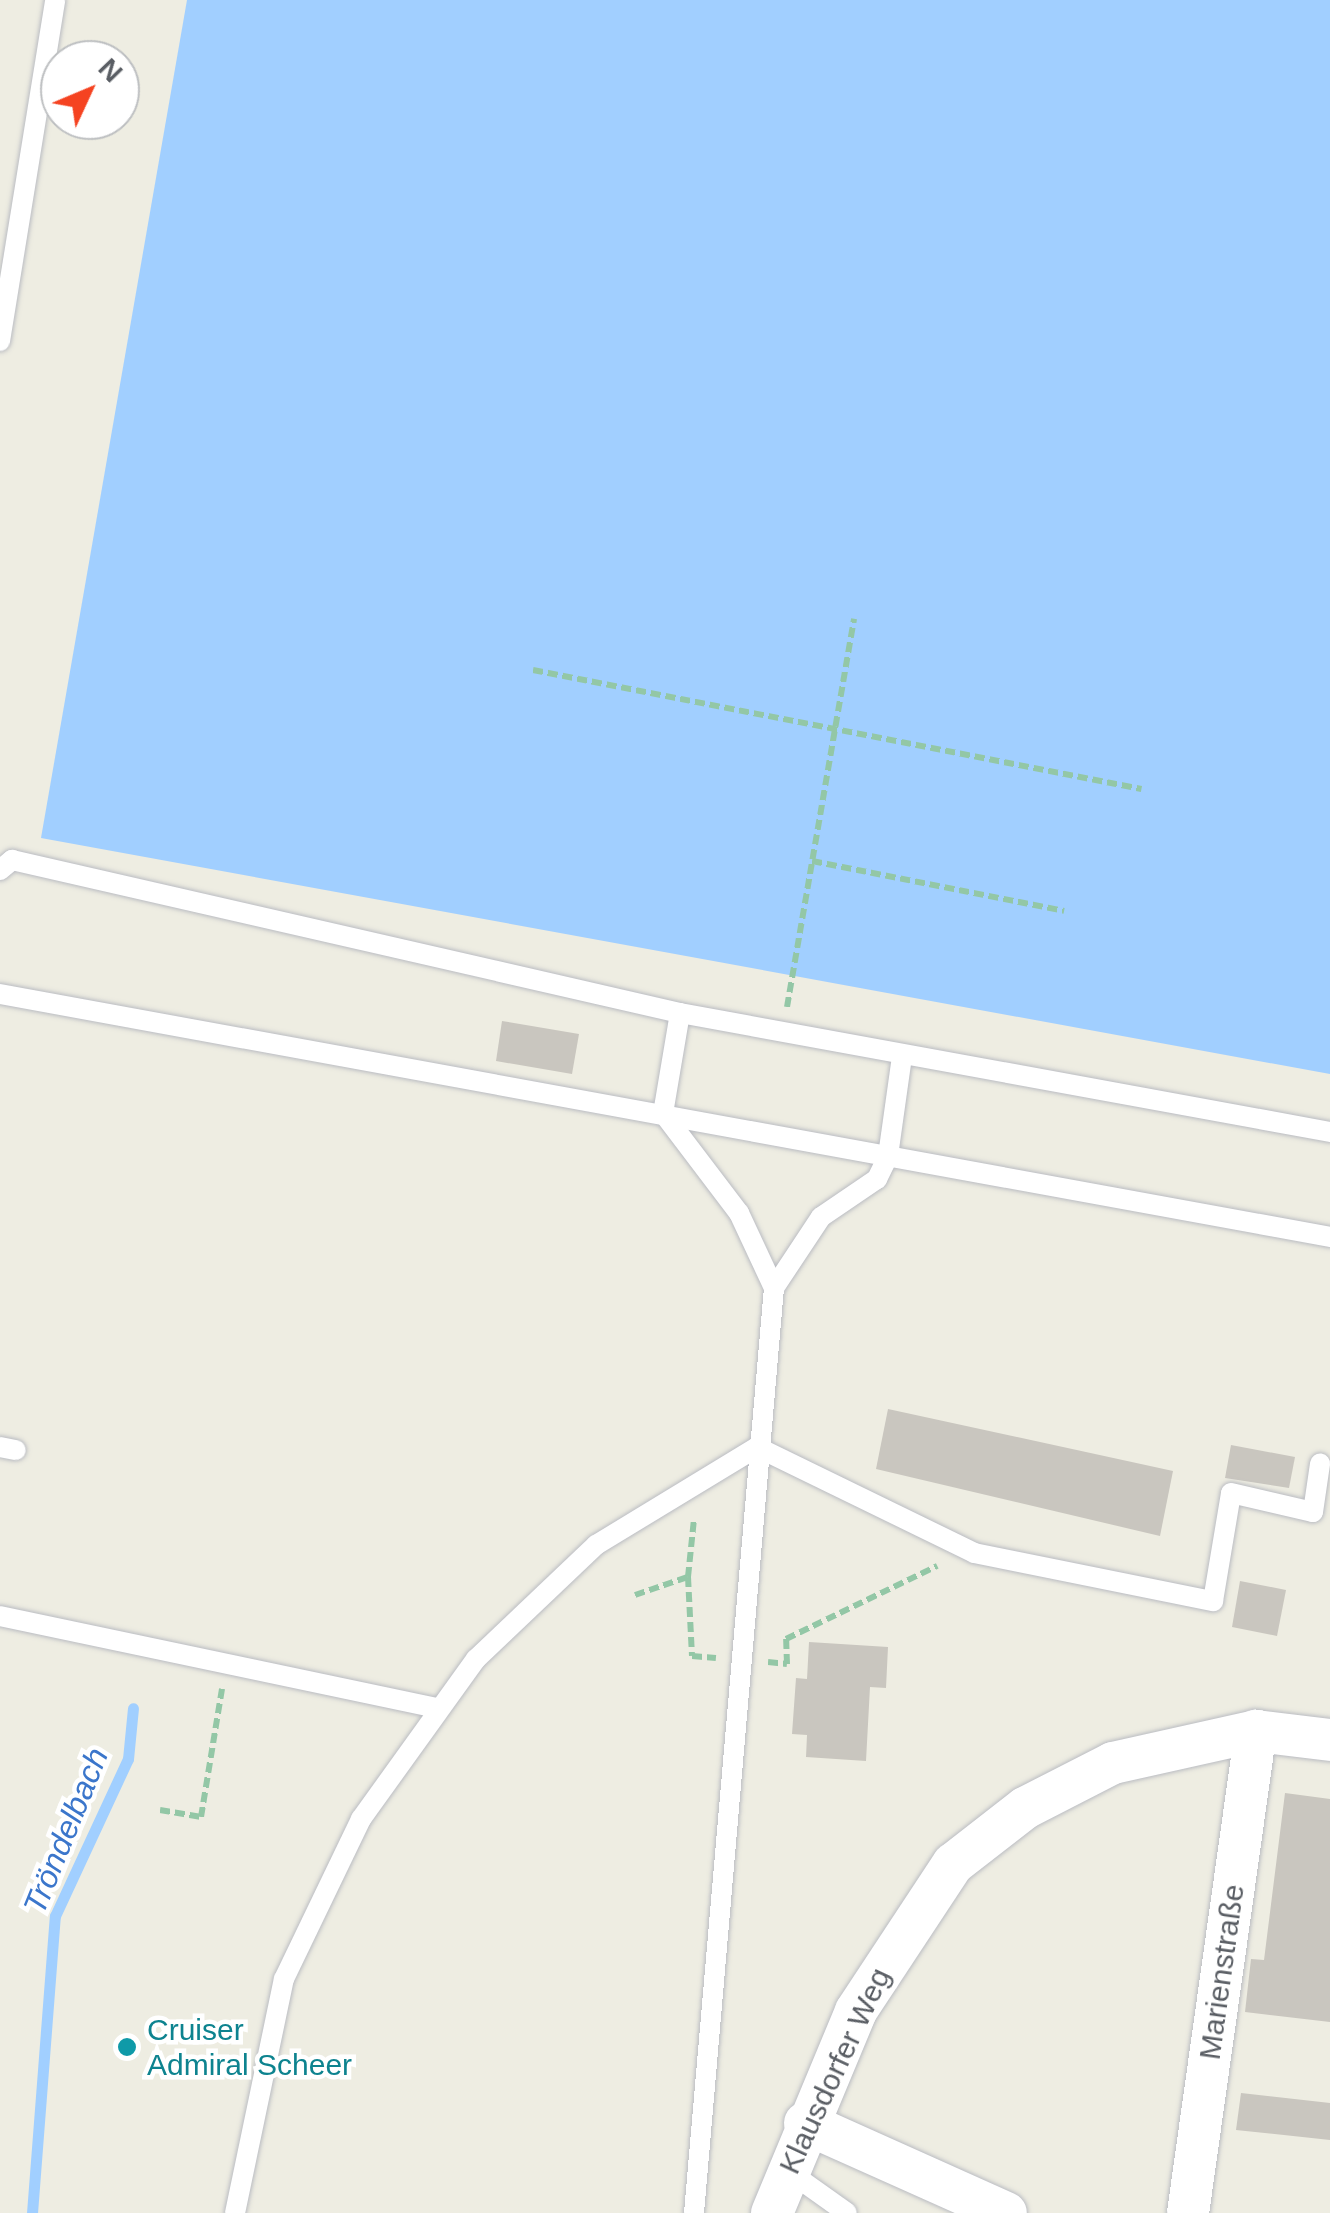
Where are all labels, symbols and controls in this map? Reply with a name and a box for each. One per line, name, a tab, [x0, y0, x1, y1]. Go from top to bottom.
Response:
north arrow	[40, 40, 140, 140]
text: N	[92, 52, 129, 88]
water label: Tröndelbach	[15, 1742, 117, 1920]
street label: Marienstraße	[1192, 1882, 1252, 2062]
street label: Klausdorfer Weg	[772, 1962, 898, 2180]
place label: Cruiser Admiral Scheer	[147, 2012, 352, 2082]
marker: Cruiser Admiral Scheer	[116, 2036, 138, 2058]

